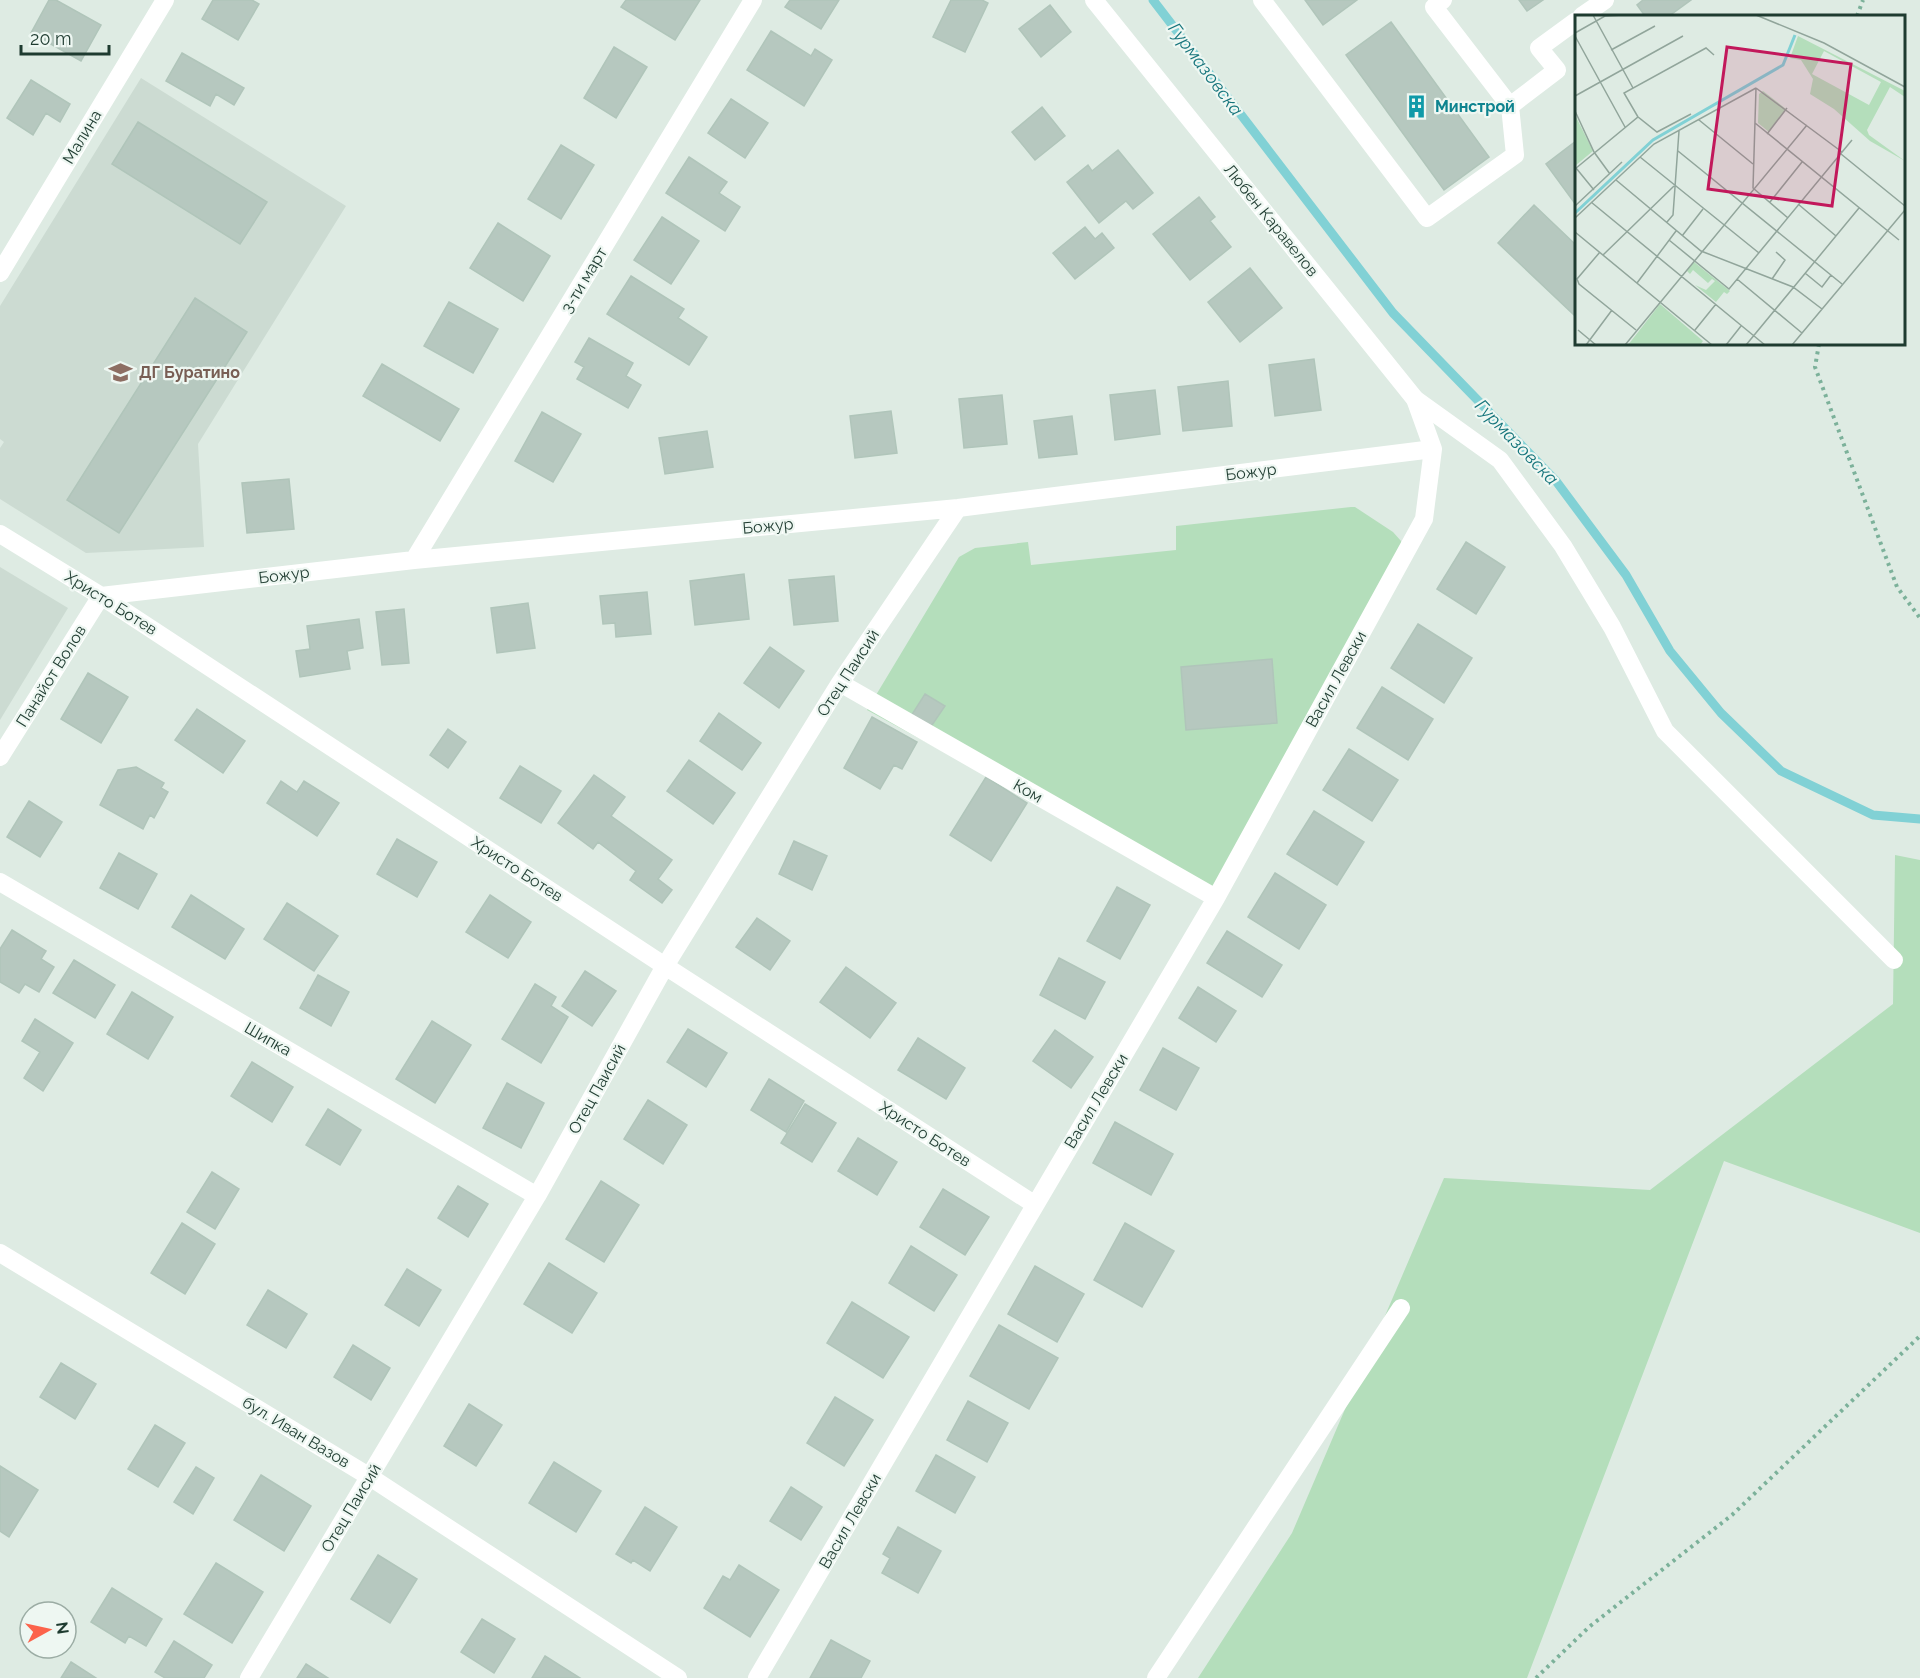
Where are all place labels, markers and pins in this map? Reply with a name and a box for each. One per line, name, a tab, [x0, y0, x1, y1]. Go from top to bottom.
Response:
building icon: Минстрой	[1404, 93, 1430, 119]
place label: Минстрой	[1435, 97, 1515, 116]
school or university icon: ДГ Буратино	[108, 359, 134, 385]
place label: ДГ Буратино	[139, 363, 240, 382]

